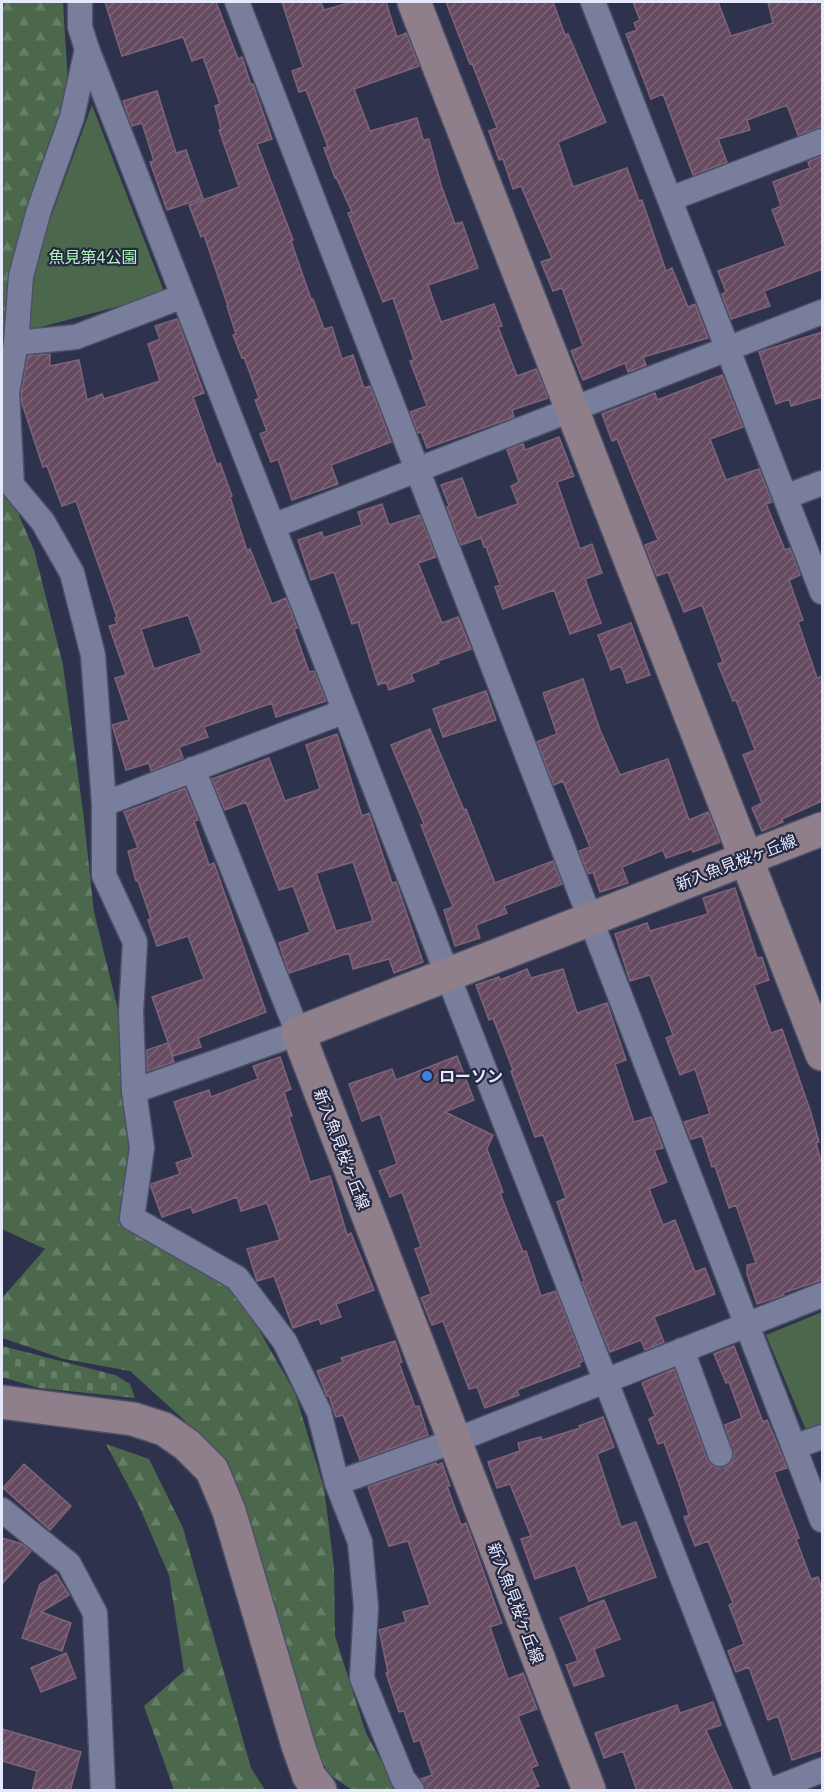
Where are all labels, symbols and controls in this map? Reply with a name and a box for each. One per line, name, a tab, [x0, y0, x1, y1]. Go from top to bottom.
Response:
park label: 魚見第4公園	[49, 248, 137, 266]
street label: 新入魚見桜ヶ丘線	[673, 831, 799, 893]
place label: ローソン	[439, 1068, 503, 1085]
marker: ローソン	[420, 1069, 434, 1083]
street label: 新入魚見桜ヶ丘線	[311, 1086, 373, 1212]
street label: 新入魚見桜ヶ丘線	[485, 1540, 547, 1666]

